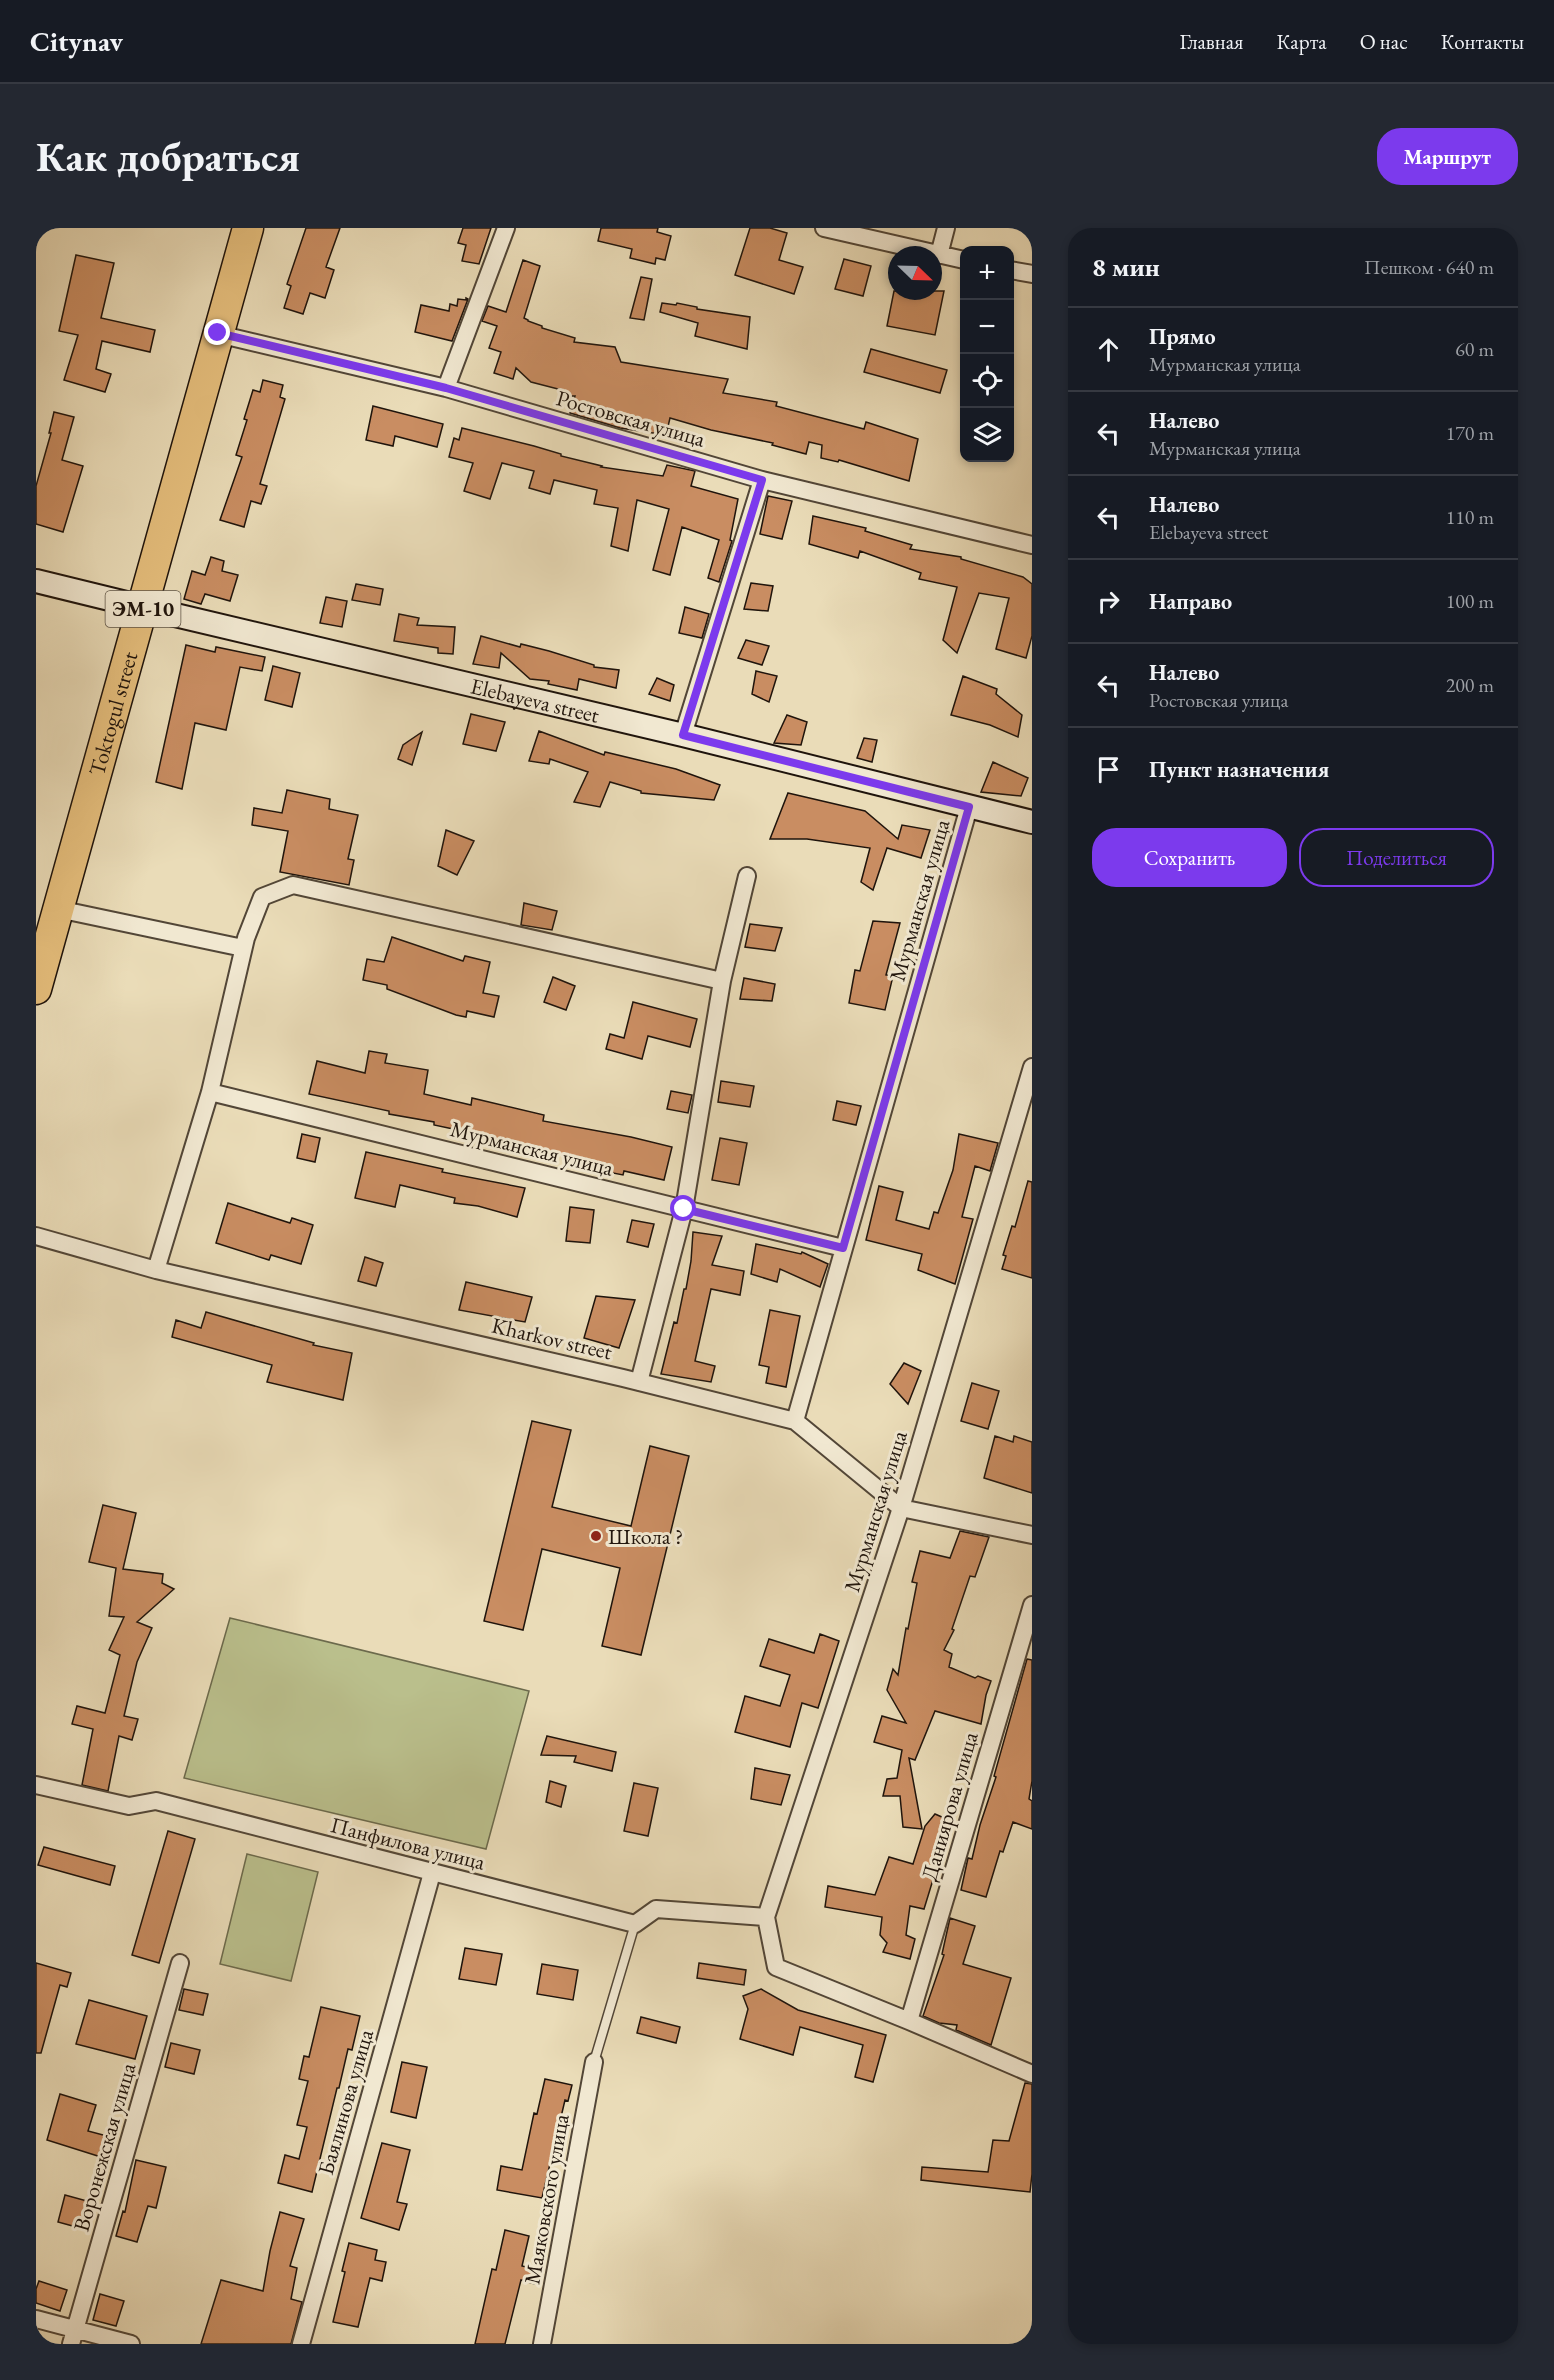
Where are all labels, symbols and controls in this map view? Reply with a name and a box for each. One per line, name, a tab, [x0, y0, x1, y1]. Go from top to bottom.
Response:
text: Citynav	[30, 23, 123, 59]
text: Главная	[1179, 28, 1243, 55]
text: Карта	[1276, 28, 1327, 55]
text: О нас	[1360, 28, 1408, 55]
text: Контакты	[1441, 28, 1524, 55]
button: Маршрут	[1377, 128, 1518, 185]
text: Как добраться	[36, 129, 300, 184]
north arrow	[888, 246, 942, 300]
map controls	[960, 246, 1014, 462]
button: +	[960, 246, 1014, 300]
text: 8 мин	[1092, 250, 1160, 284]
text: Пешком · 640 m	[1364, 254, 1494, 280]
button: −	[960, 300, 1014, 354]
route end	[204, 319, 230, 345]
text: Прямо	[1149, 322, 1216, 351]
icon: ahead	[1092, 333, 1125, 366]
text: 60 m	[1455, 336, 1494, 362]
text: Мурманская улица	[1149, 351, 1301, 377]
button: locate	[960, 354, 1014, 408]
street label: Ростовская улица	[553, 383, 709, 454]
text: Налево	[1149, 406, 1219, 435]
button: layers	[960, 408, 1014, 462]
icon: left	[1092, 417, 1125, 450]
text: 170 m	[1446, 420, 1494, 446]
text: Мурманская улица	[1149, 435, 1301, 461]
text: Налево	[1149, 490, 1219, 519]
icon: left	[1092, 501, 1125, 534]
text: 110 m	[1446, 504, 1494, 530]
text: Elebayeva street	[1149, 519, 1268, 545]
icon: right	[1092, 585, 1125, 618]
text: Направо	[1149, 587, 1232, 616]
text: 100 m	[1446, 588, 1494, 614]
road number: ЭМ-10	[106, 591, 180, 627]
street label: Toktogul street	[82, 648, 144, 779]
text: Налево	[1149, 658, 1219, 687]
icon: left	[1092, 669, 1125, 702]
street label: Elebayeva street	[468, 671, 602, 730]
text: 200 m	[1446, 672, 1494, 698]
text: Ростовская улица	[1149, 687, 1288, 713]
icon: arrive	[1092, 753, 1125, 786]
text: Пункт назначения	[1149, 755, 1329, 784]
street label: Мурманская улица	[883, 816, 956, 984]
button: Сохранить	[1092, 828, 1287, 887]
button: Поделиться	[1299, 828, 1494, 887]
street label: Мурманская улица	[447, 1114, 617, 1183]
route start	[670, 1195, 696, 1221]
street label: Kharkov street	[489, 1311, 615, 1366]
street label: Мурманская улица	[837, 1427, 914, 1595]
place label: Школа ?	[608, 1522, 683, 1551]
marker: Школа ?	[589, 1529, 603, 1543]
street label: Даниярова улица	[914, 1728, 985, 1884]
street label: Панфилова улица	[328, 1810, 488, 1877]
street label: Баялинова улица	[311, 2026, 380, 2178]
street label: Воронежская улица	[67, 2059, 142, 2235]
street label: Маяковского улица	[517, 2111, 576, 2286]

